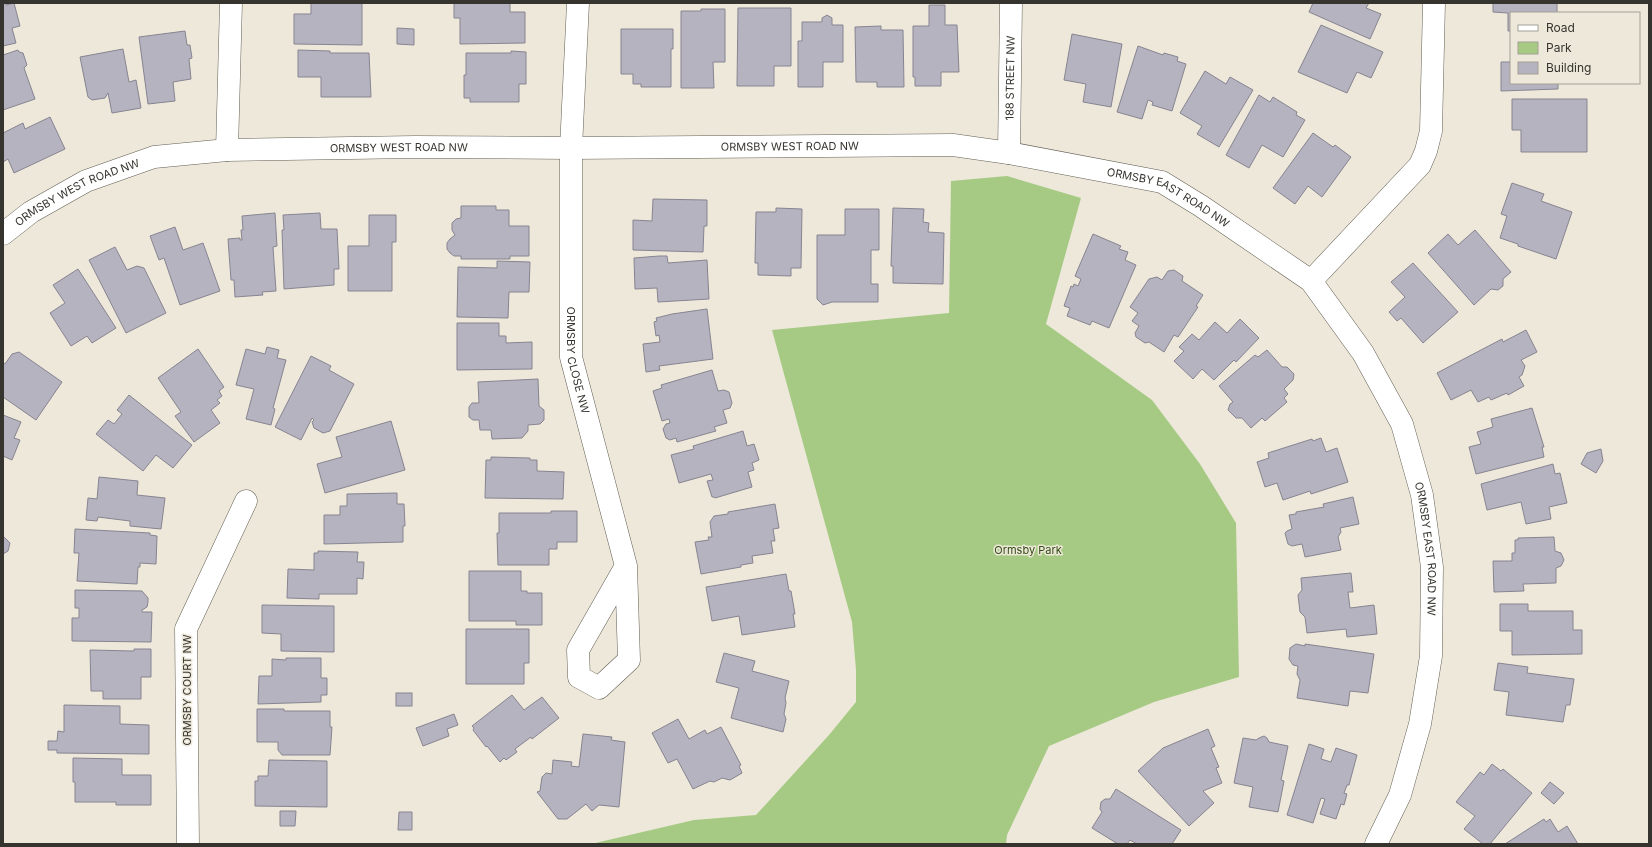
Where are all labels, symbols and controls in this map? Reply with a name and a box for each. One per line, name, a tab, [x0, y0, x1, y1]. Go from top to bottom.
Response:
legend	[1510, 12, 1640, 84]
text: Road	[1546, 20, 1575, 35]
street label: 188 STREET NW	[1002, 35, 1018, 121]
text: Park	[1546, 40, 1572, 55]
text: Building	[1546, 60, 1591, 75]
street label: ORMSBY WEST ROAD NW	[721, 139, 859, 154]
street label: ORMSBY WEST ROAD NW	[330, 140, 468, 155]
street label: ORMSBY WEST ROAD NW	[12, 156, 141, 229]
street label: ORMSBY EAST ROAD NW	[1106, 165, 1232, 230]
street label: ORMSBY CLOSE NW	[564, 307, 593, 415]
street label: ORMSBY EAST ROAD NW	[1412, 480, 1439, 616]
park label: Ormsby Park	[994, 543, 1062, 557]
street label: ORMSBY COURT NW	[180, 634, 194, 746]

